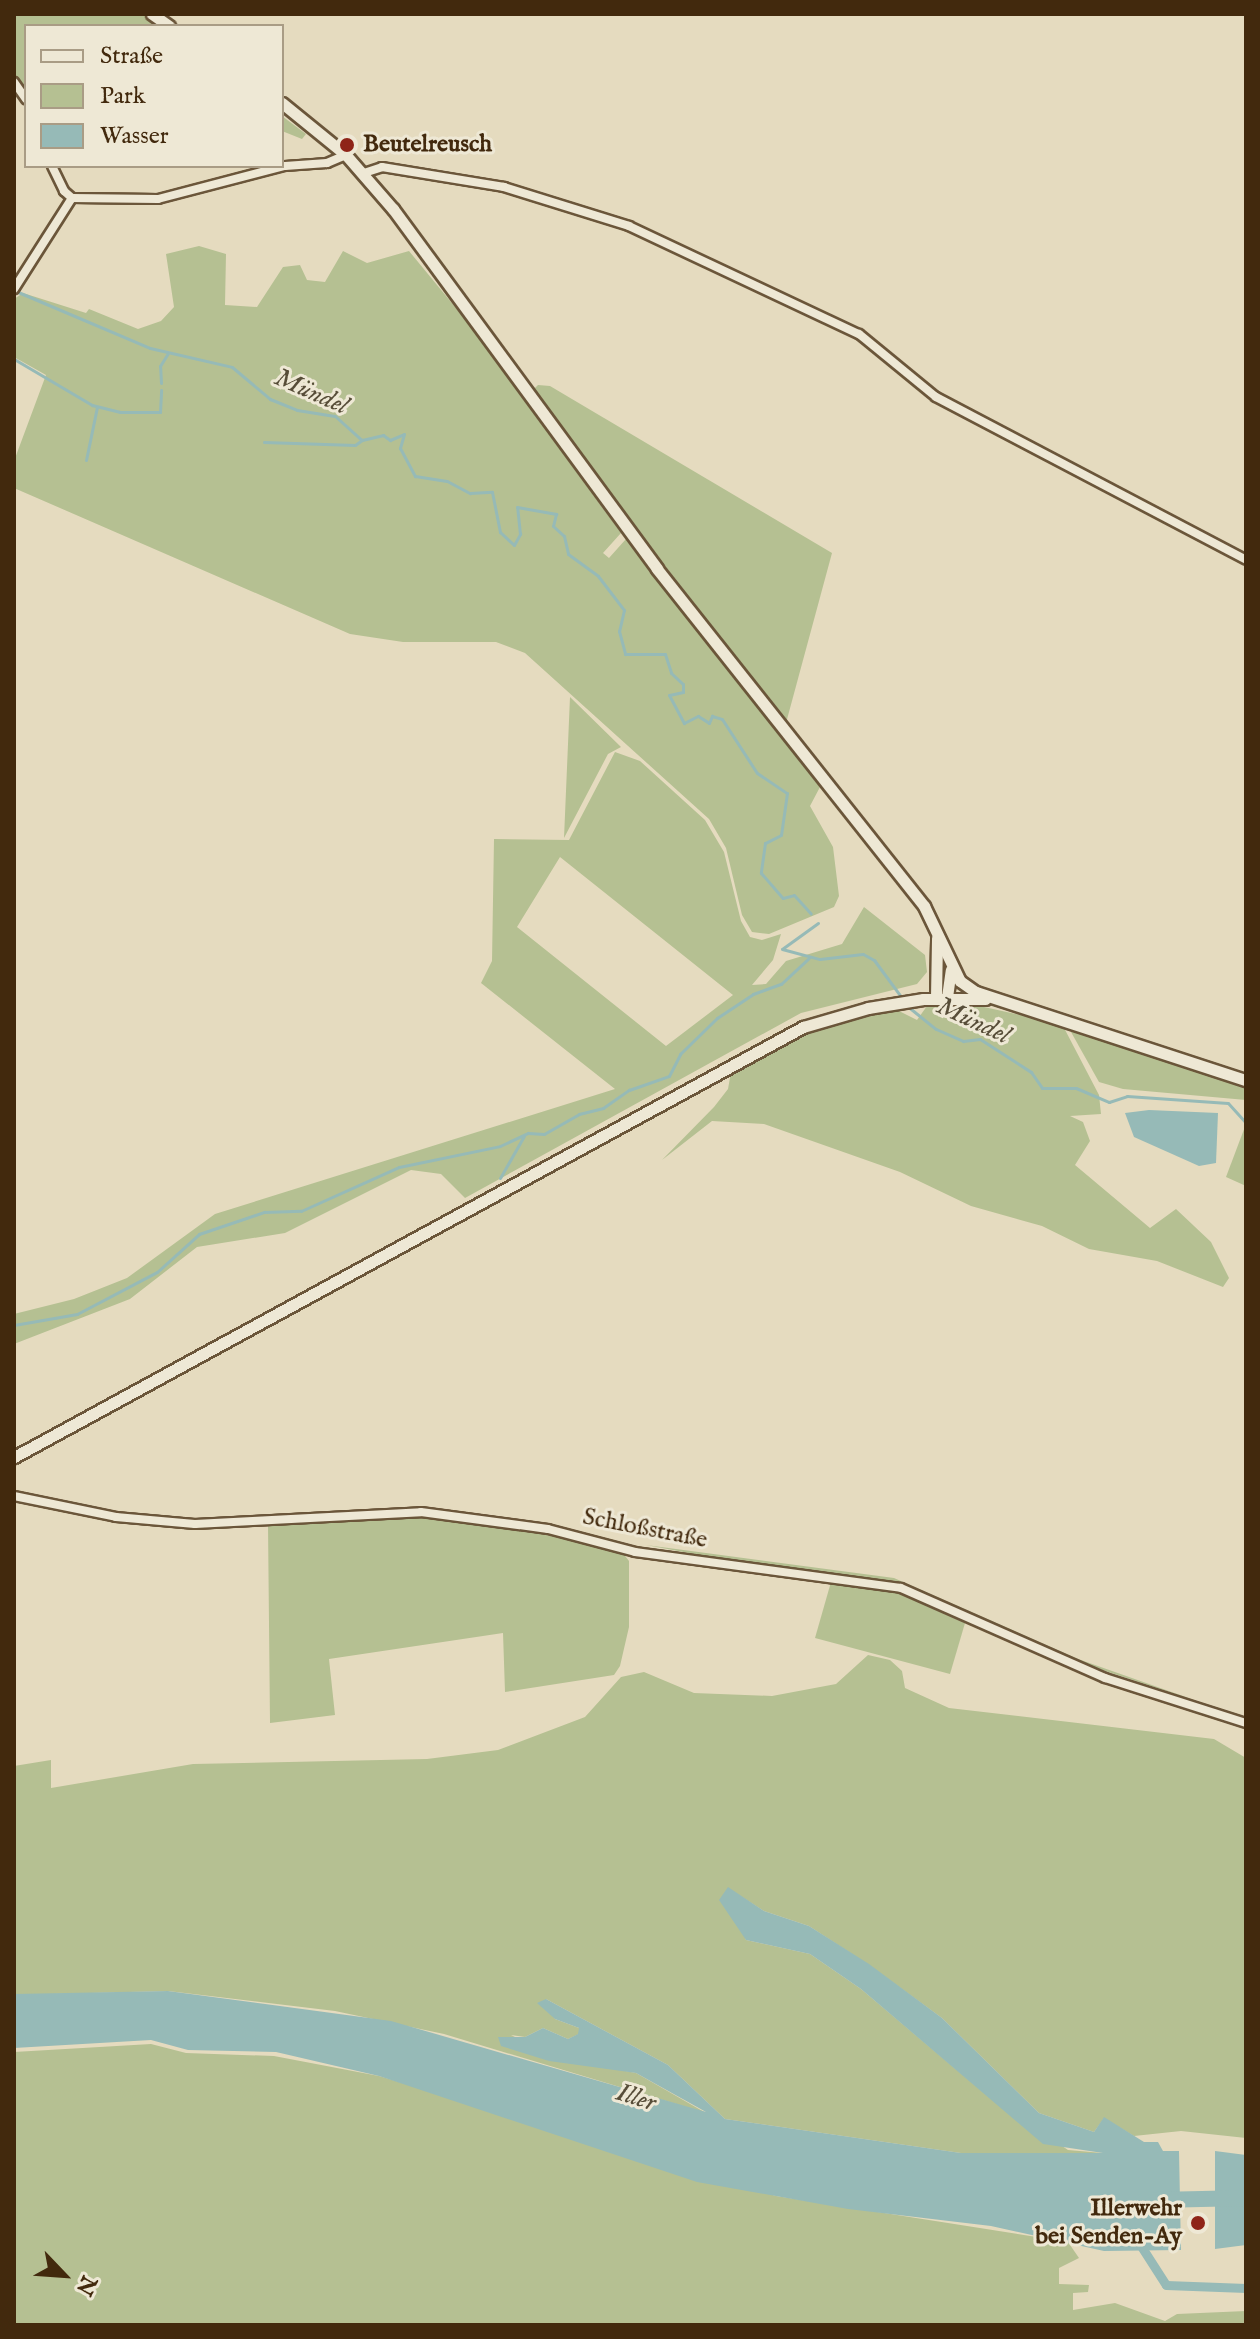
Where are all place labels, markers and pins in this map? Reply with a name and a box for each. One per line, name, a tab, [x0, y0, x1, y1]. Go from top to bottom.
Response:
place label: Beutelreusch	[363, 131, 492, 159]
marker: Beutelreusch	[338, 136, 356, 154]
place label: Illerwehr bei Senden-Ay	[1035, 2195, 1182, 2251]
marker: Illerwehr bei Senden-Ay	[1189, 2214, 1207, 2232]

